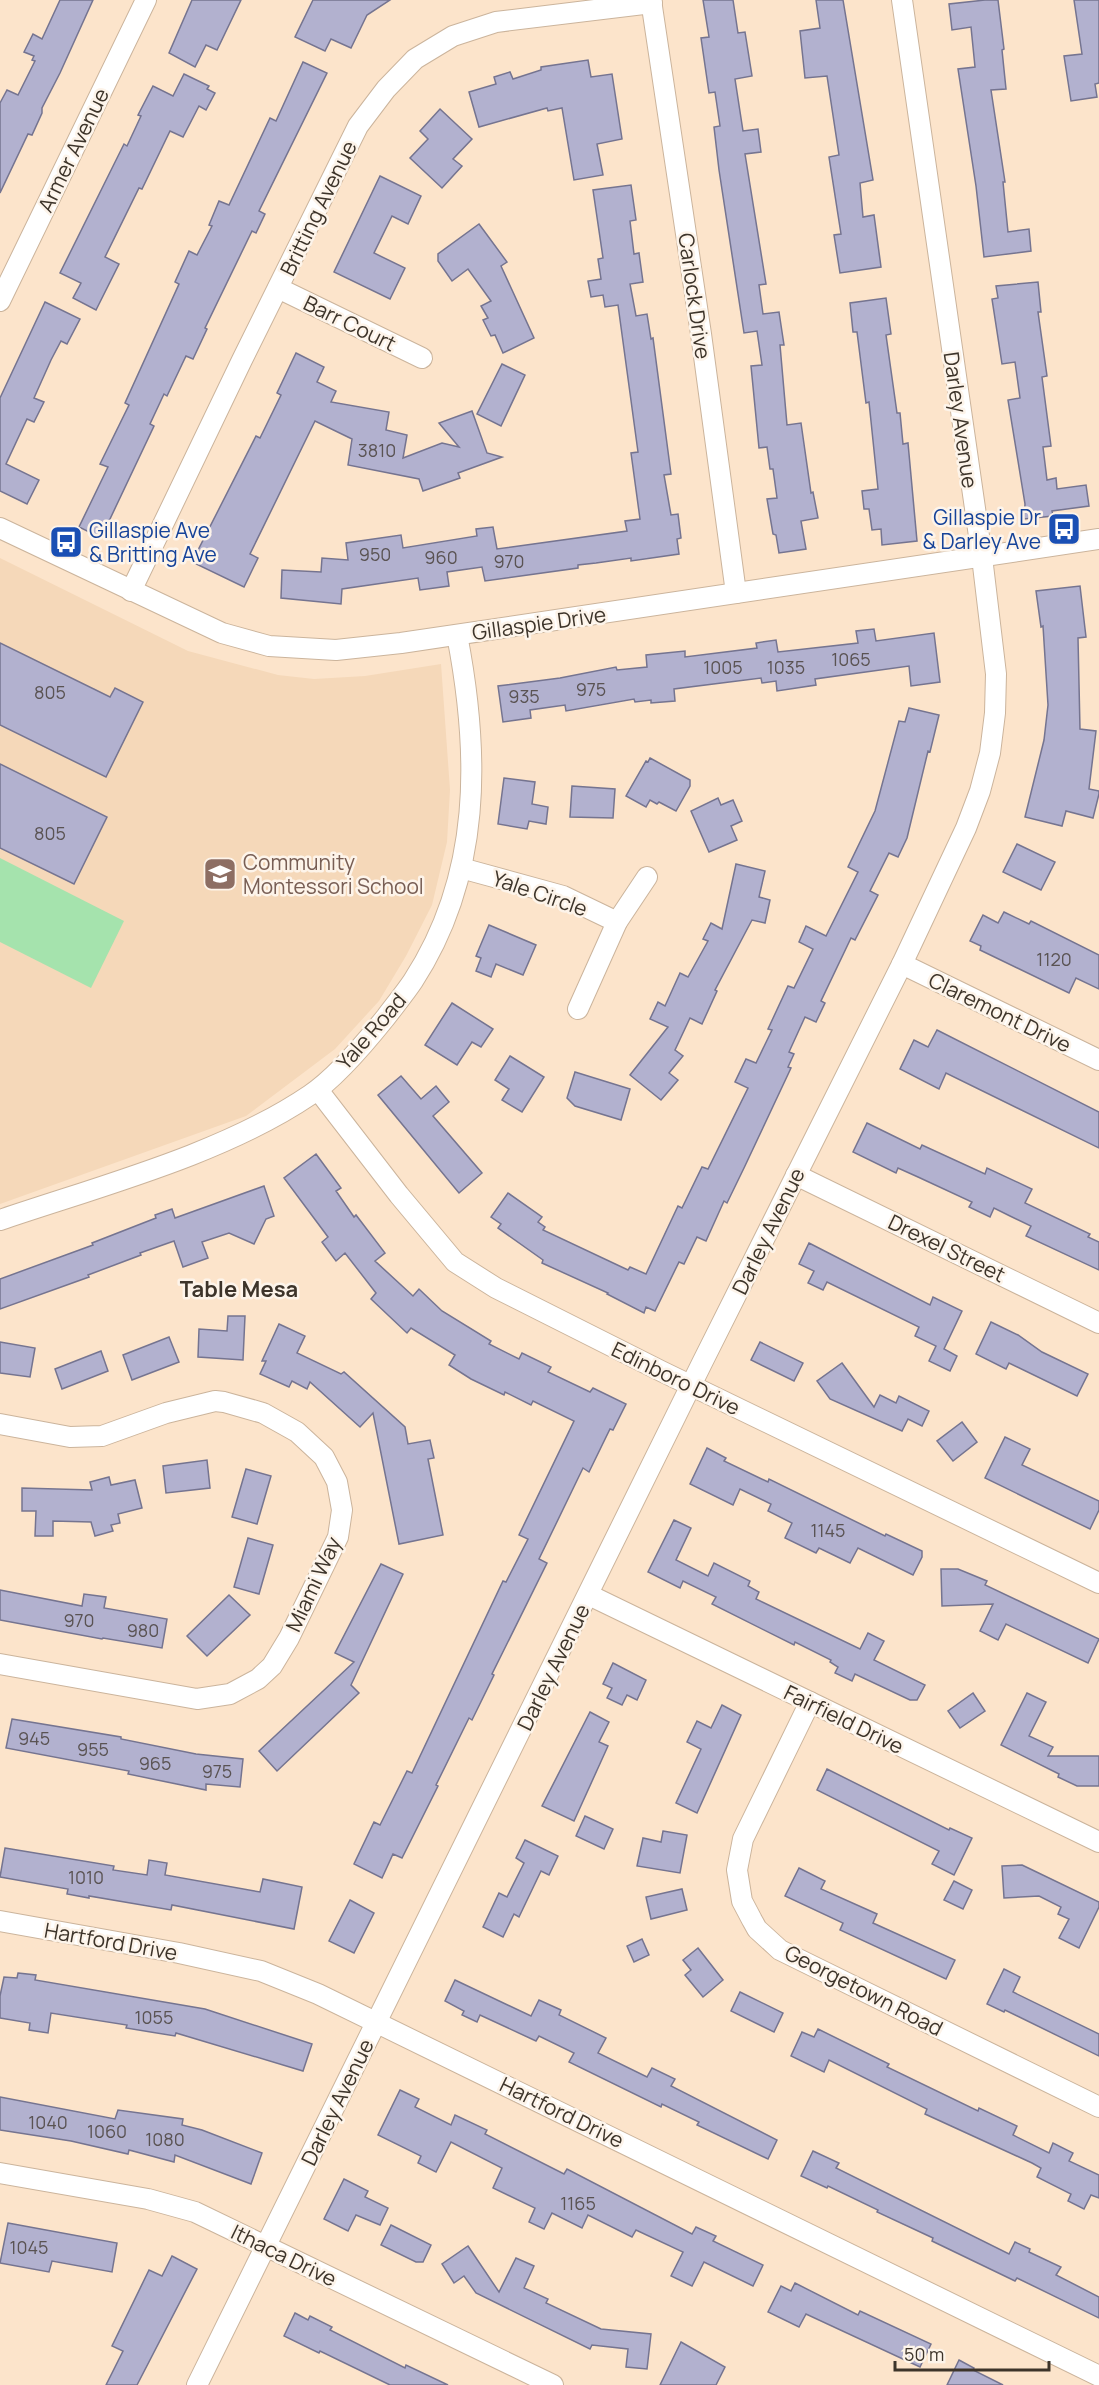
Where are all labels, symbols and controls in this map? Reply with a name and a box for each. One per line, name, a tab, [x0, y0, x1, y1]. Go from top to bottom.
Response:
street label: Armer Avenue	[31, 83, 115, 217]
street label: Britting Avenue	[273, 136, 363, 280]
street label: Carlock Drive	[672, 231, 718, 361]
street label: Barr Court	[299, 289, 401, 357]
street label: Darley Avenue	[938, 350, 984, 490]
house number: 3810	[358, 438, 396, 462]
place label: Gillaspie Dr & Darley Ave	[923, 503, 1041, 555]
bus stop icon: Gillaspie Dr & Darley Ave	[1046, 511, 1082, 547]
place label: Gillaspie Ave & Britting Ave	[89, 516, 217, 568]
bus stop icon: Gillaspie Ave & Britting Ave	[48, 524, 84, 560]
house number: 950	[359, 542, 391, 566]
house number: 960	[424, 545, 458, 569]
house number: 970	[494, 549, 524, 573]
street label: Gillaspie Drive	[470, 600, 608, 646]
house number: 1065	[831, 647, 871, 671]
house number: 1005	[703, 655, 743, 679]
house number: 1035	[767, 655, 805, 679]
house number: 975	[576, 677, 606, 701]
house number: 805	[34, 680, 66, 704]
house number: 935	[508, 684, 540, 708]
house number: 805	[34, 821, 66, 845]
place label: Community Montessori School	[243, 848, 424, 900]
school or university icon: Community Montessori School	[202, 856, 238, 892]
street label: Yale Circle	[489, 864, 591, 922]
house number: 1120	[1036, 947, 1072, 971]
street label: Claremont Drive	[924, 965, 1076, 1059]
street label: Yale Road	[330, 987, 412, 1075]
street label: Darley Avenue	[725, 1163, 811, 1299]
street label: Drexel Street	[884, 1208, 1010, 1288]
district label: Table Mesa	[180, 1274, 298, 1304]
street label: Edinboro Drive	[607, 1335, 745, 1421]
house number: 1145	[810, 1518, 846, 1542]
street label: Miami Way	[279, 1532, 347, 1636]
street label: Darley Avenue	[510, 1599, 596, 1735]
house number: 970	[64, 1608, 94, 1632]
house number: 980	[127, 1618, 159, 1642]
street label: Fairfield Drive	[779, 1678, 909, 1760]
house number: 945	[18, 1726, 50, 1750]
house number: 955	[77, 1737, 109, 1761]
house number: 965	[139, 1751, 171, 1775]
house number: 975	[202, 1759, 232, 1783]
house number: 1010	[68, 1865, 104, 1889]
street label: Hartford Drive	[42, 1916, 180, 1966]
street label: Georgetown Road	[780, 1938, 948, 2042]
house number: 1055	[135, 2005, 173, 2029]
street label: Darley Avenue	[294, 2034, 380, 2170]
street label: Hartford Drive	[495, 2070, 629, 2154]
house number: 1040	[28, 2110, 68, 2134]
house number: 1060	[87, 2119, 127, 2143]
house number: 1080	[145, 2127, 185, 2151]
house number: 1165	[560, 2191, 596, 2215]
street label: Ithaca Drive	[227, 2217, 341, 2293]
house number: 1045	[9, 2235, 49, 2259]
scale bar	[895, 2334, 1050, 2372]
text: 50 m	[904, 2342, 944, 2366]

